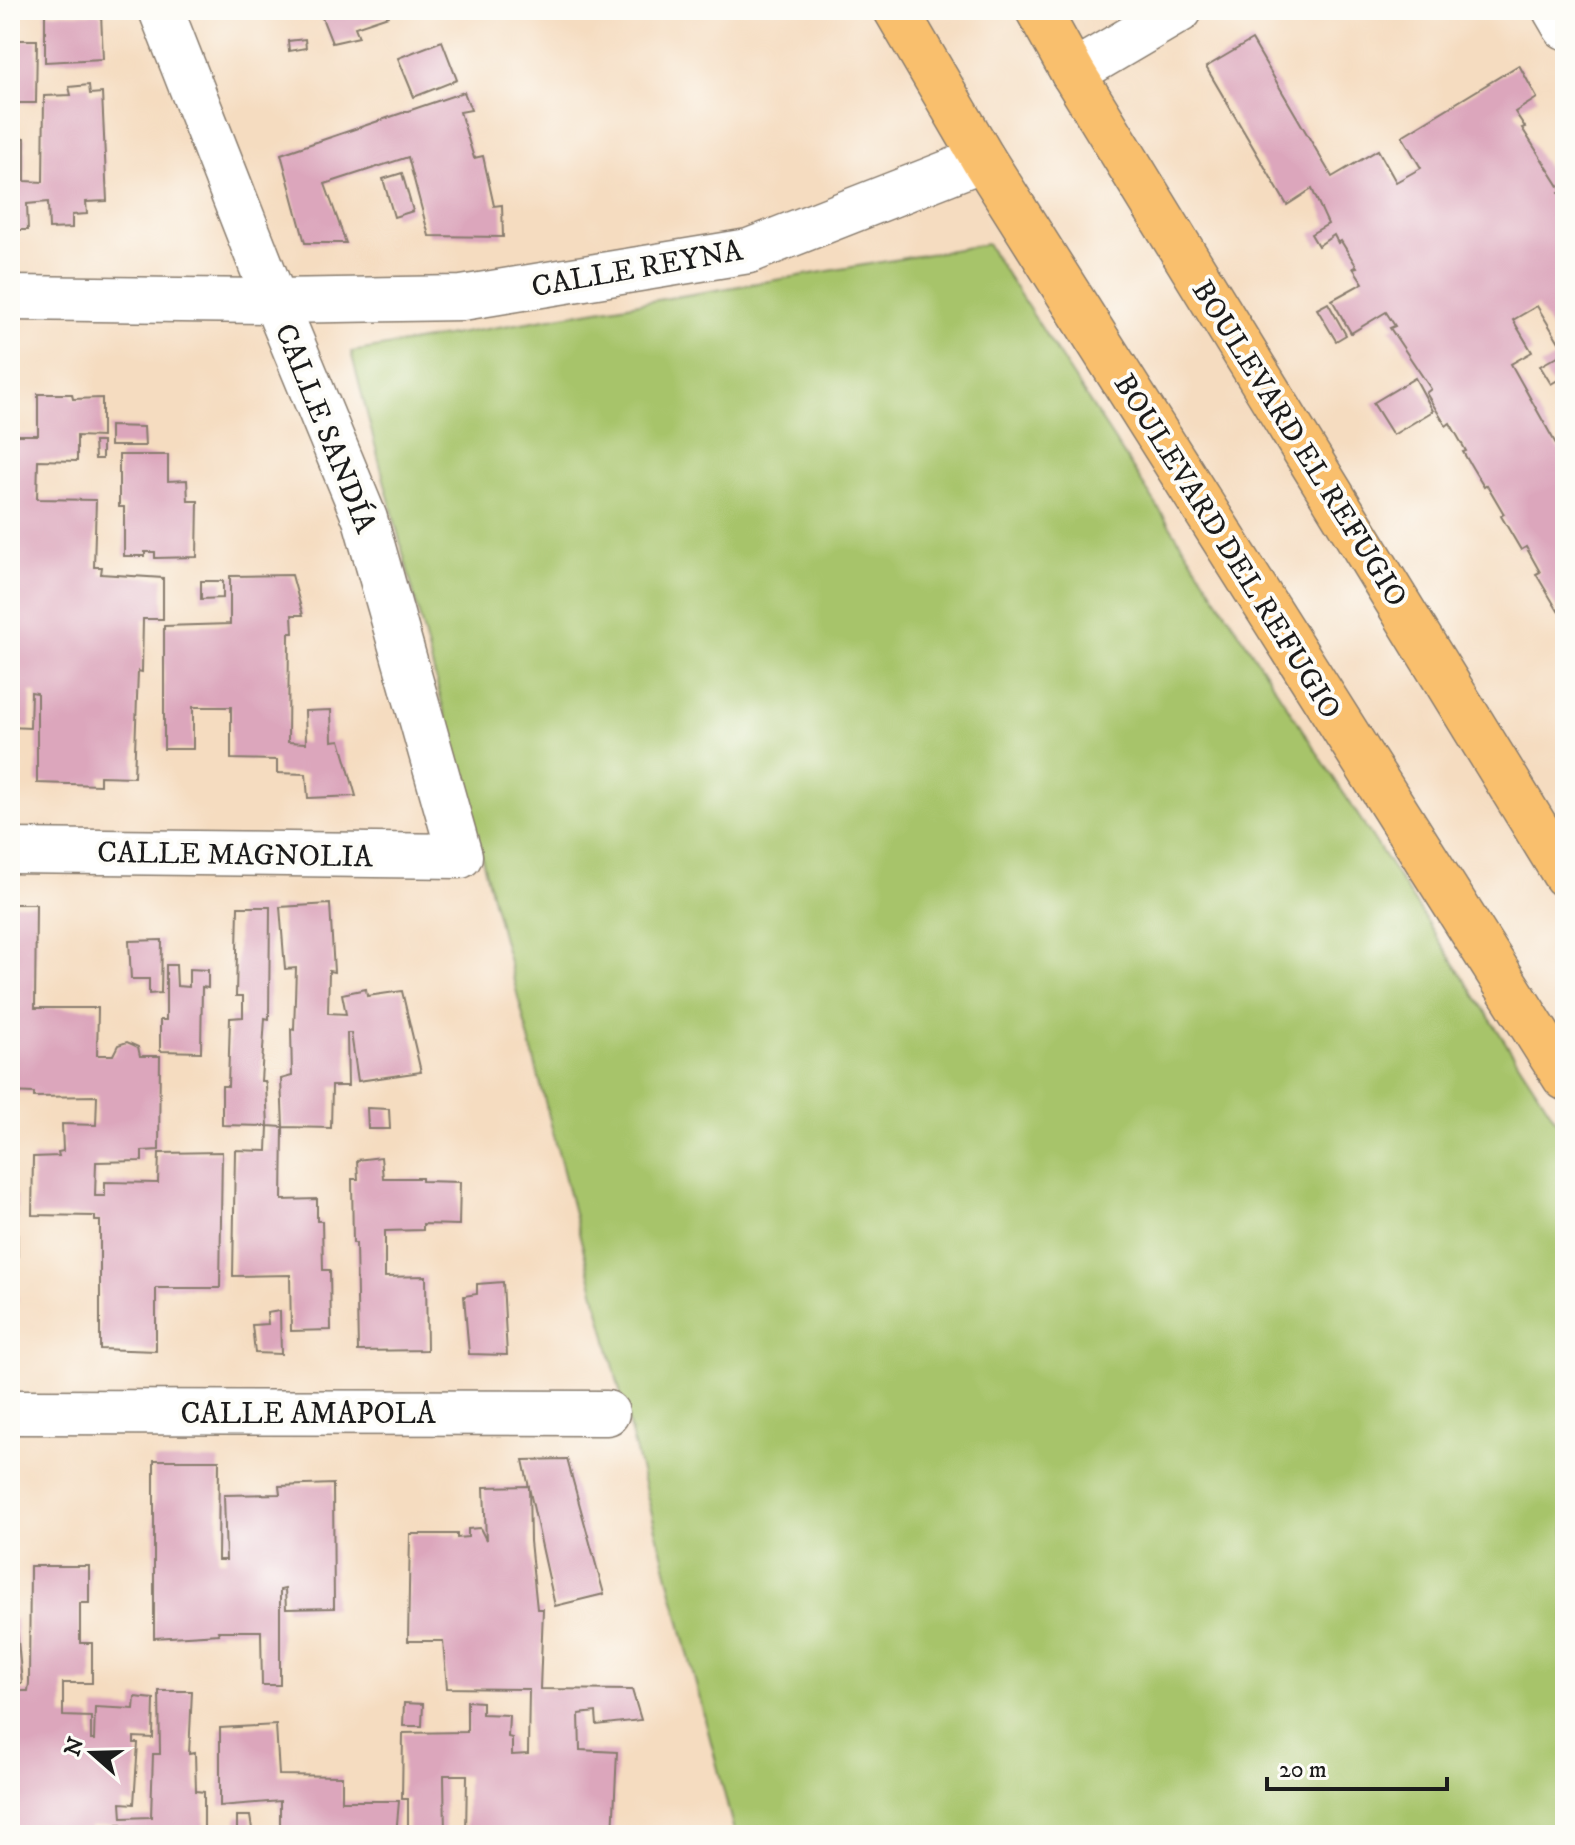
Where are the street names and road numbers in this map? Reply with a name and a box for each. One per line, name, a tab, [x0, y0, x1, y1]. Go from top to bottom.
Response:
street label: CALLE REYNA	[529, 233, 747, 306]
street label: BOULEVARD EL REFUGIO	[1183, 274, 1415, 614]
street label: CALLE SANDÍA	[266, 318, 386, 540]
street label: BOULEVARD DEL REFUGIO	[1105, 367, 1348, 726]
street label: CALLE MAGNOLIA	[97, 835, 374, 876]
street label: CALLE AMAPOLA	[180, 1396, 436, 1433]

